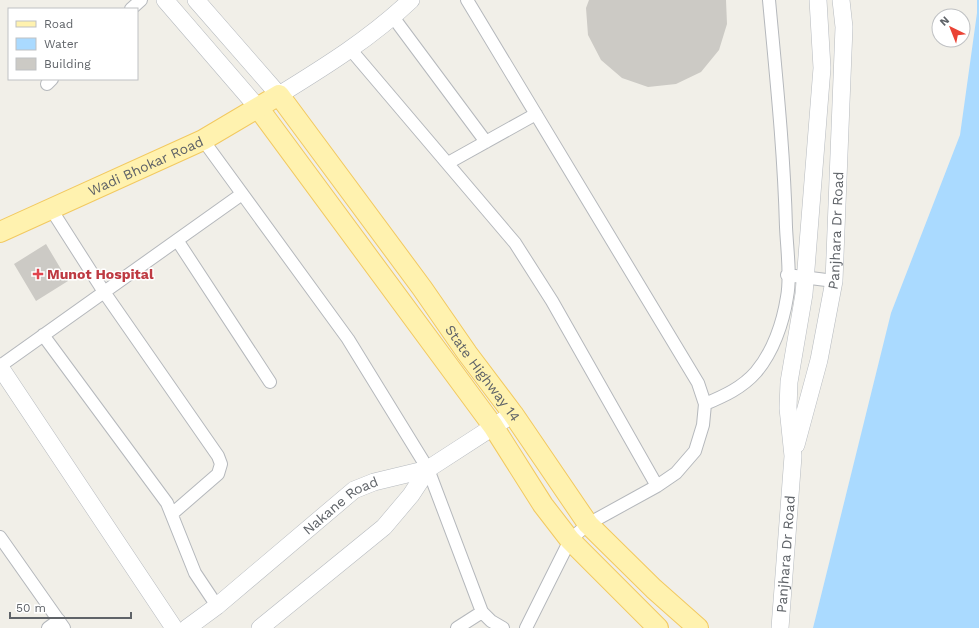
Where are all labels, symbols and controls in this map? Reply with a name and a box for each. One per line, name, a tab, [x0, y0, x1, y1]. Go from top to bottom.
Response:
legend	[8, 8, 138, 80]
north arrow	[931, 8, 971, 48]
text: N	[937, 14, 952, 29]
text: Road	[44, 17, 73, 31]
text: Water	[44, 37, 79, 51]
text: Building	[44, 57, 91, 71]
street label: Wadi Bhokar Road	[86, 133, 206, 199]
street label: Panjhara Dr Road	[825, 171, 846, 291]
place label: Munot Hospital	[47, 266, 154, 282]
marker: Munot Hospital	[32, 268, 44, 280]
street label: State Highway 14	[442, 322, 524, 424]
street label: Nakane Road	[300, 473, 380, 538]
street label: Panjhara Dr Road	[773, 495, 798, 614]
scale bar	[10, 594, 131, 620]
text: 50 m	[16, 601, 46, 615]

